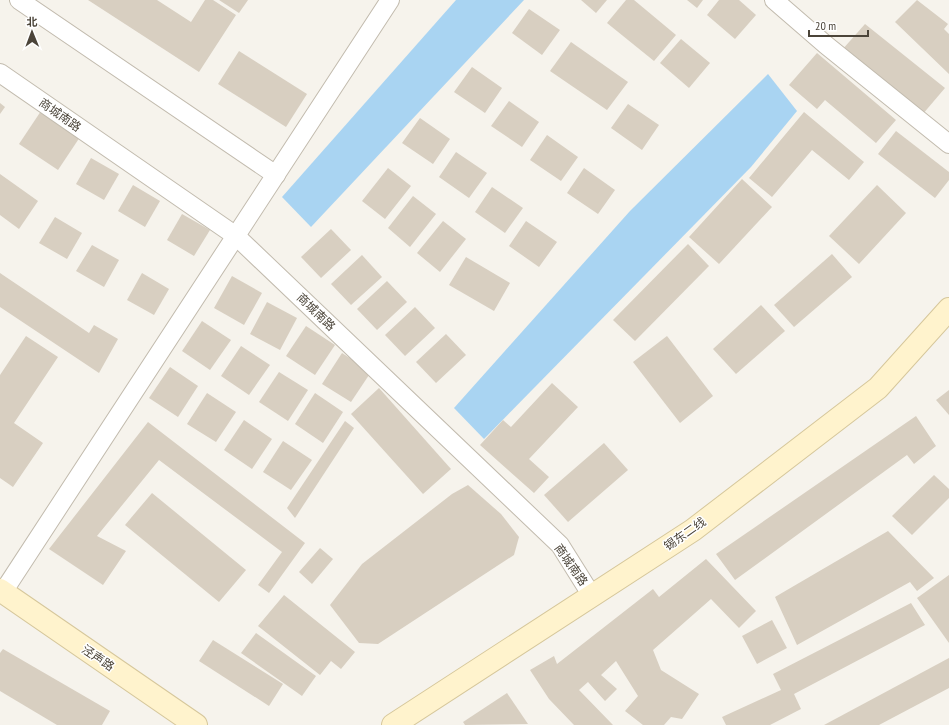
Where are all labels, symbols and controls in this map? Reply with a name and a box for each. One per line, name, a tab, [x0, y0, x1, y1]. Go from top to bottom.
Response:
north arrow	[12, 12, 52, 52]
scale bar	[809, 12, 868, 38]
text: 北	[26, 15, 37, 29]
text: 20 m	[815, 18, 836, 33]
street label: 商城南路	[36, 95, 84, 135]
street label: 商城南路	[294, 290, 339, 334]
street label: 锡东二线	[661, 514, 709, 554]
street label: 商城南路	[551, 541, 591, 589]
street label: 泾声路	[79, 641, 117, 674]

